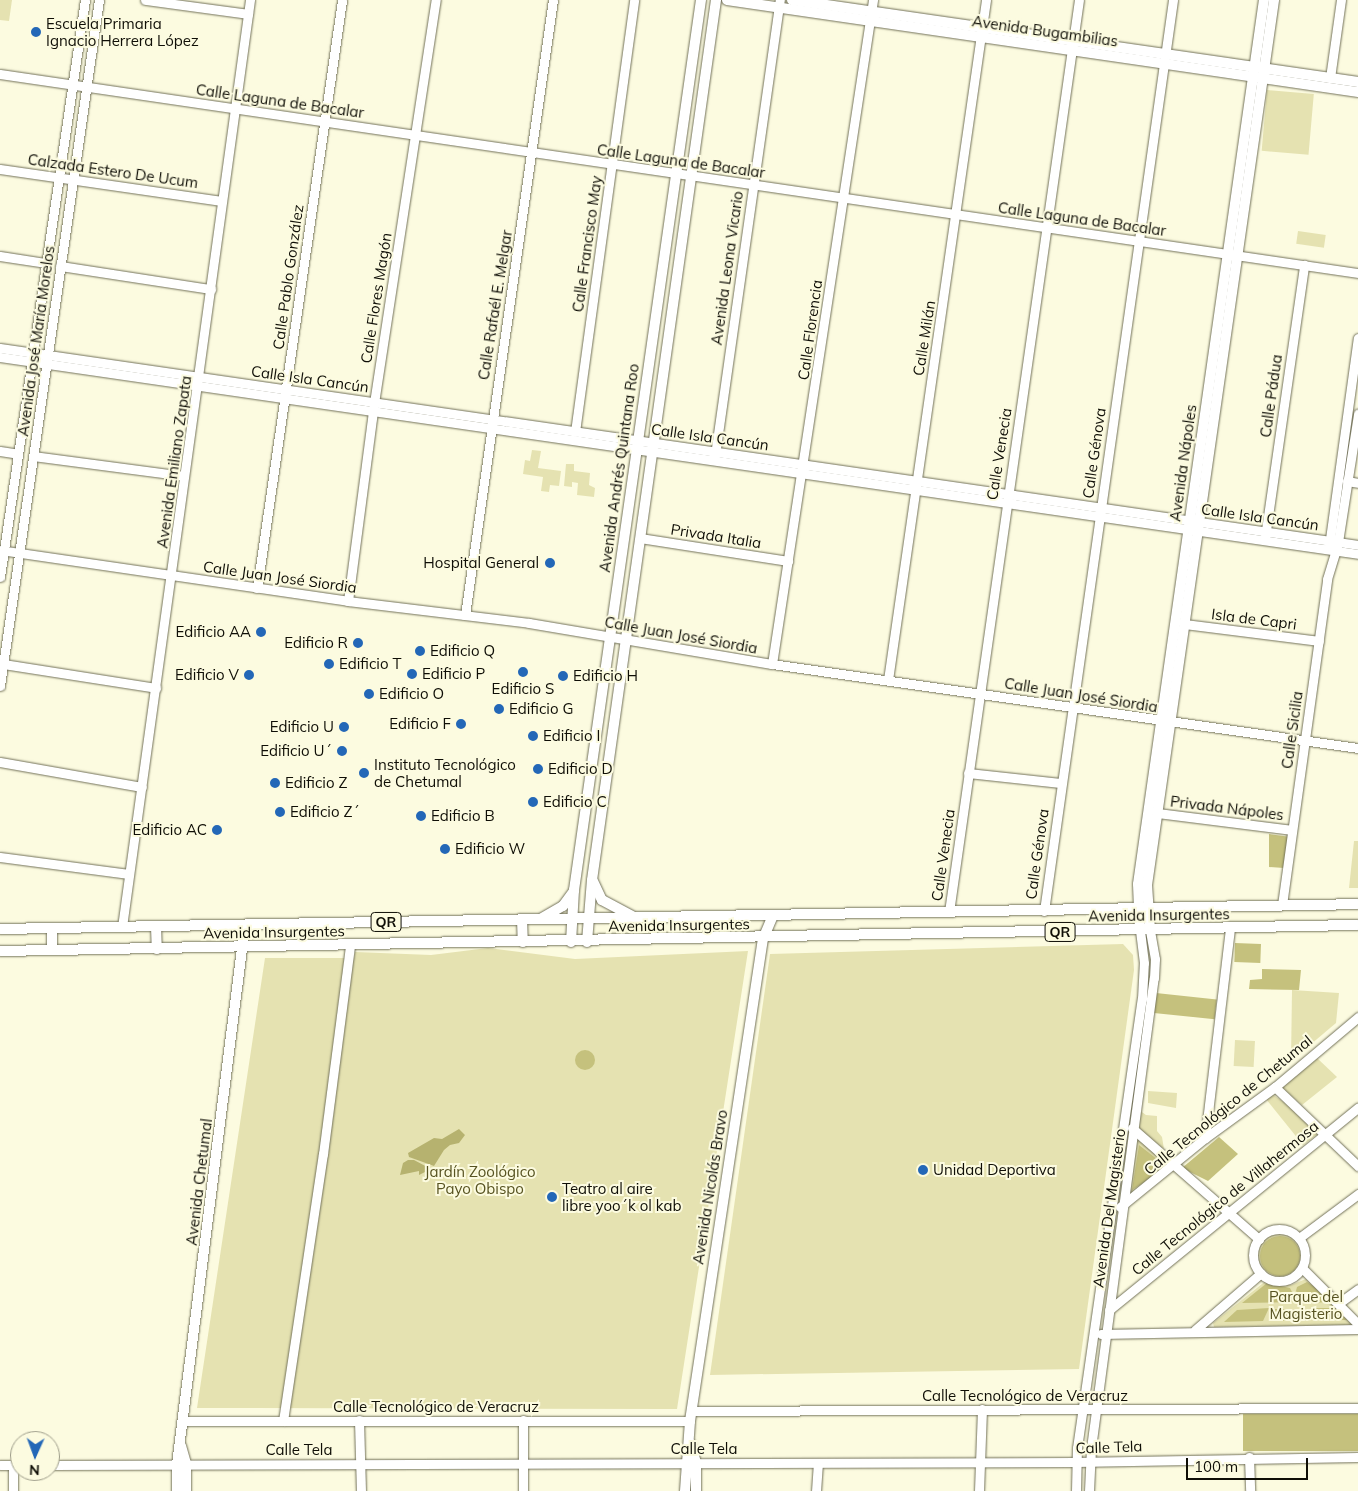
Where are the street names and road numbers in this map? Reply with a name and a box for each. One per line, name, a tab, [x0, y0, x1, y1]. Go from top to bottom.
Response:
street label: Avenida Bugambilias	[971, 12, 1119, 50]
street label: Calle Laguna de Bacalar	[195, 80, 365, 122]
street label: Calle Laguna de Bacalar	[596, 140, 766, 182]
street label: Calzada Estero De Ucum	[27, 150, 199, 192]
street label: Calle Francisco May	[569, 175, 605, 313]
street label: Avenida Leona Vicario	[707, 190, 747, 346]
street label: Calle Laguna de Bacalar	[997, 198, 1167, 240]
street label: Calle Pablo González	[269, 203, 307, 351]
street label: Calle Rafaél E. Melgar	[474, 229, 516, 381]
street label: Calle Flores Magón	[357, 231, 395, 365]
street label: Avenida José María Morelos	[14, 245, 58, 437]
street label: Calle Florencia	[794, 279, 826, 381]
street label: Calle Milán	[909, 299, 939, 377]
street label: Calle Pádua	[1256, 353, 1286, 439]
street label: Calle Isla Cancún	[250, 362, 370, 396]
street label: Avenida Andrés Quintana Roo	[595, 363, 643, 573]
street label: Avenida Emiliano Zapata	[153, 375, 195, 549]
street label: Avenida Nápoles	[1166, 403, 1200, 523]
street label: Calle Génova	[1079, 406, 1109, 500]
street label: Calle Venecia	[983, 407, 1015, 501]
street label: Calle Isla Cancún	[650, 420, 770, 454]
street label: Calle Isla Cancún	[1200, 500, 1320, 534]
street label: Privada Italia	[669, 520, 763, 552]
street label: Calle Juan José Siordia	[202, 557, 358, 597]
street label: Isla de Capri	[1210, 605, 1298, 633]
street label: Calle Juan José Siordia	[603, 613, 759, 657]
street label: Calle Juan José Siordia	[1003, 674, 1159, 716]
street label: Calle Sicilia	[1278, 690, 1306, 770]
street label: Privada Nápoles	[1169, 792, 1285, 824]
street label: Calle Génova	[1022, 807, 1052, 901]
street label: Calle Venecia	[928, 808, 958, 902]
street label: Avenida Insurgentes	[1088, 905, 1230, 925]
road number: QR	[370, 910, 402, 934]
street label: Avenida Insurgentes	[608, 915, 750, 935]
road number: QR	[1044, 920, 1076, 944]
street label: Avenida Insurgentes	[203, 922, 345, 942]
street label: Calle Tecnológico de Chetumal	[1140, 1031, 1316, 1179]
street label: Avenida Nicolás Bravo	[689, 1108, 731, 1266]
street label: Avenida Chetumal	[182, 1117, 216, 1247]
street label: Calle Tecnológico de Villahermosa	[1128, 1117, 1322, 1279]
street label: Avenida Del Magisterio	[1089, 1127, 1129, 1289]
street label: Calle Tecnológico de Veracruz	[922, 1387, 1128, 1405]
street label: Calle Tecnológico de Veracruz	[333, 1398, 539, 1416]
street label: Calle Tela	[1075, 1437, 1143, 1457]
street label: Calle Tela	[671, 1440, 737, 1458]
street label: Calle Tela	[266, 1441, 332, 1459]

